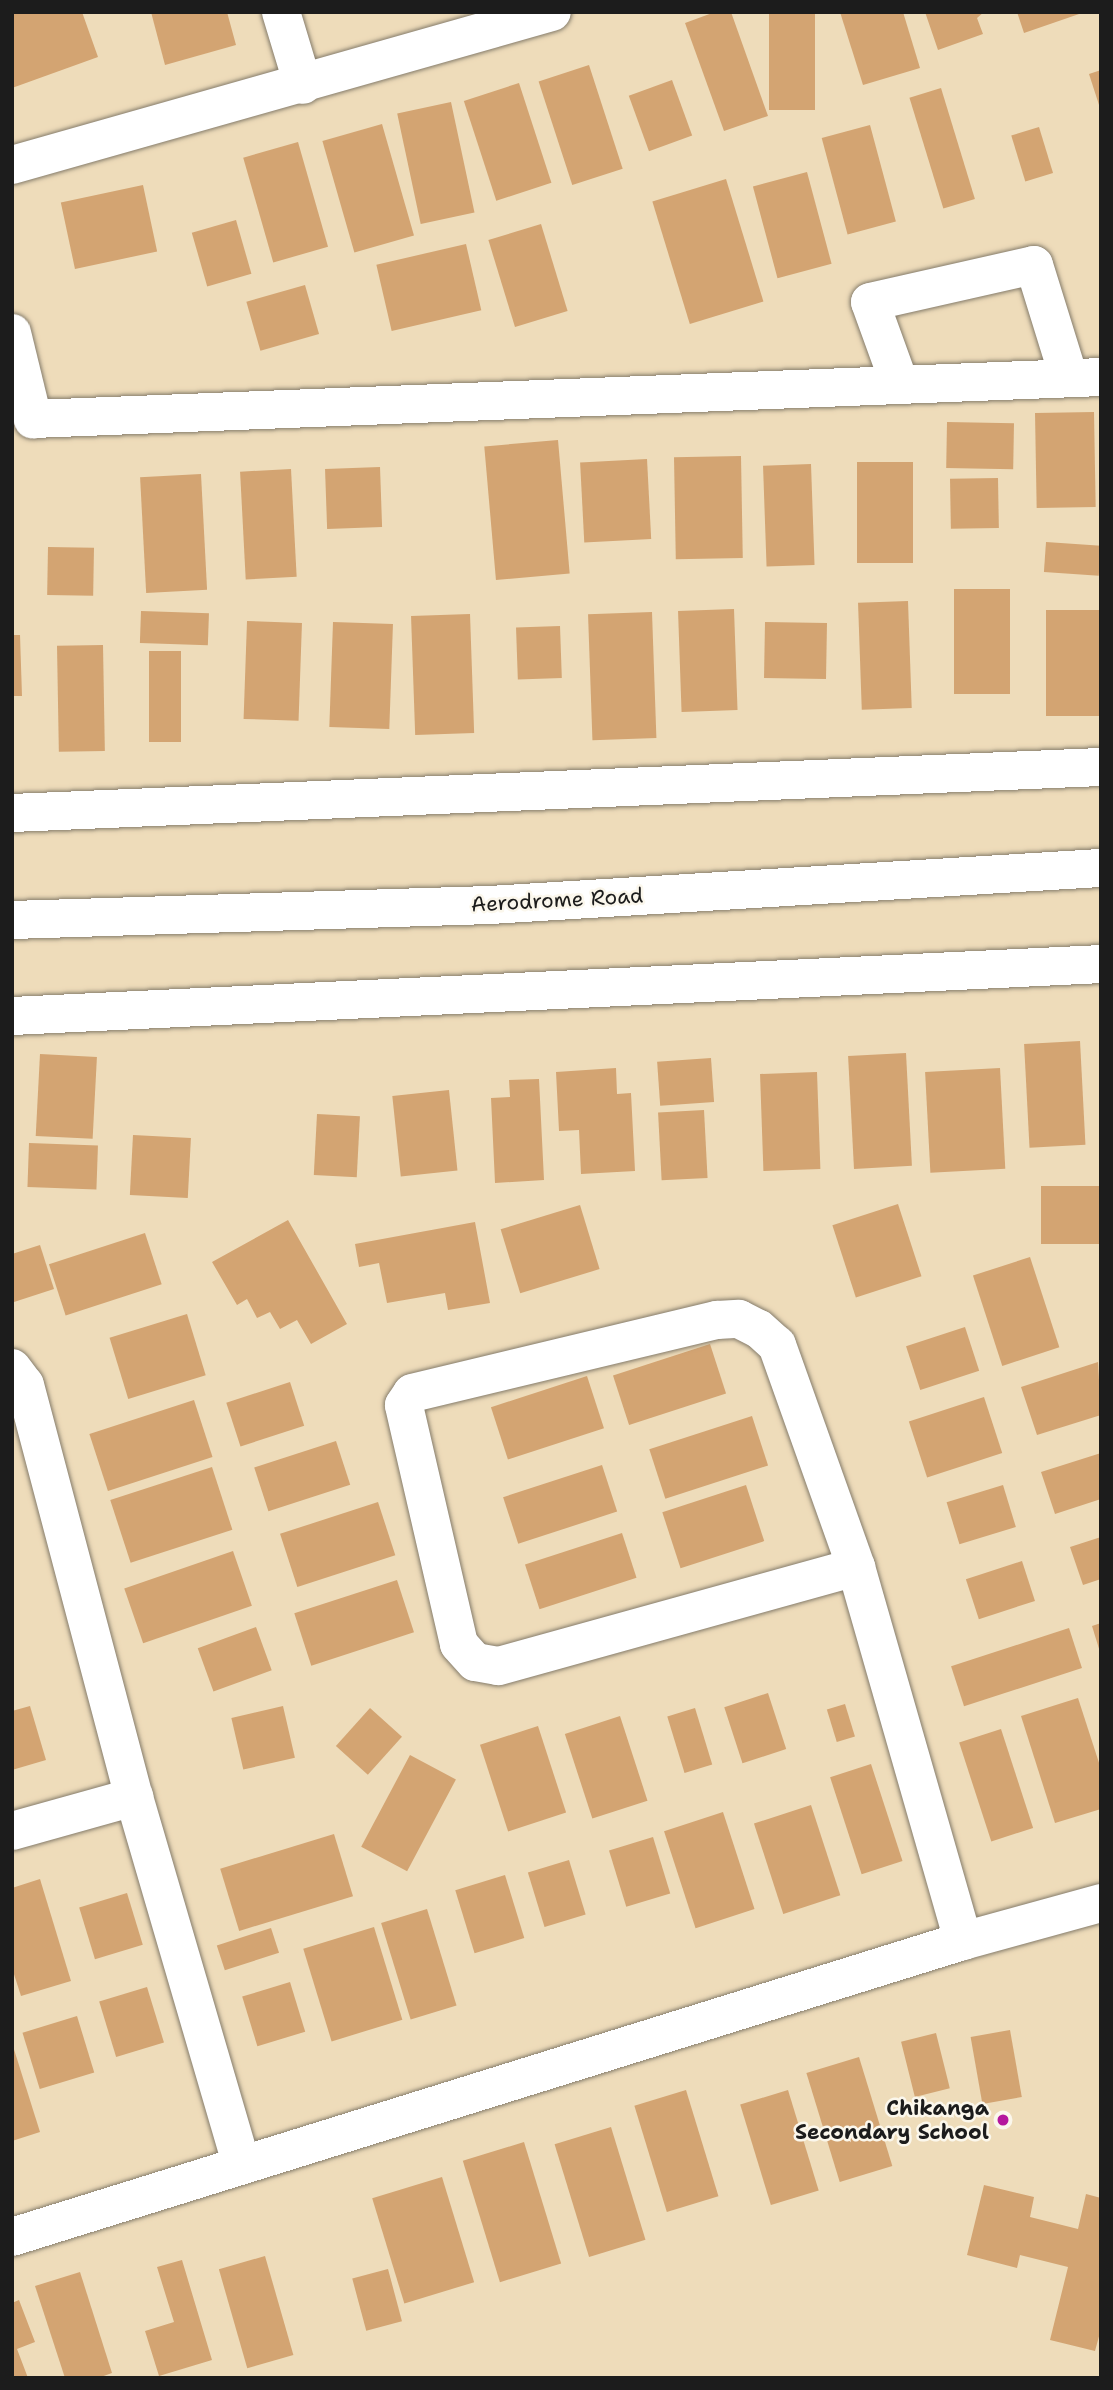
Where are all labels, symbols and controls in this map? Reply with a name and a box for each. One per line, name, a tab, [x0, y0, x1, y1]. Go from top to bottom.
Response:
street label: Aerodrome Road	[470, 883, 644, 917]
place label: Chikanga Secondary School	[795, 2095, 989, 2145]
marker: Chikanga Secondary School	[995, 2112, 1011, 2128]

